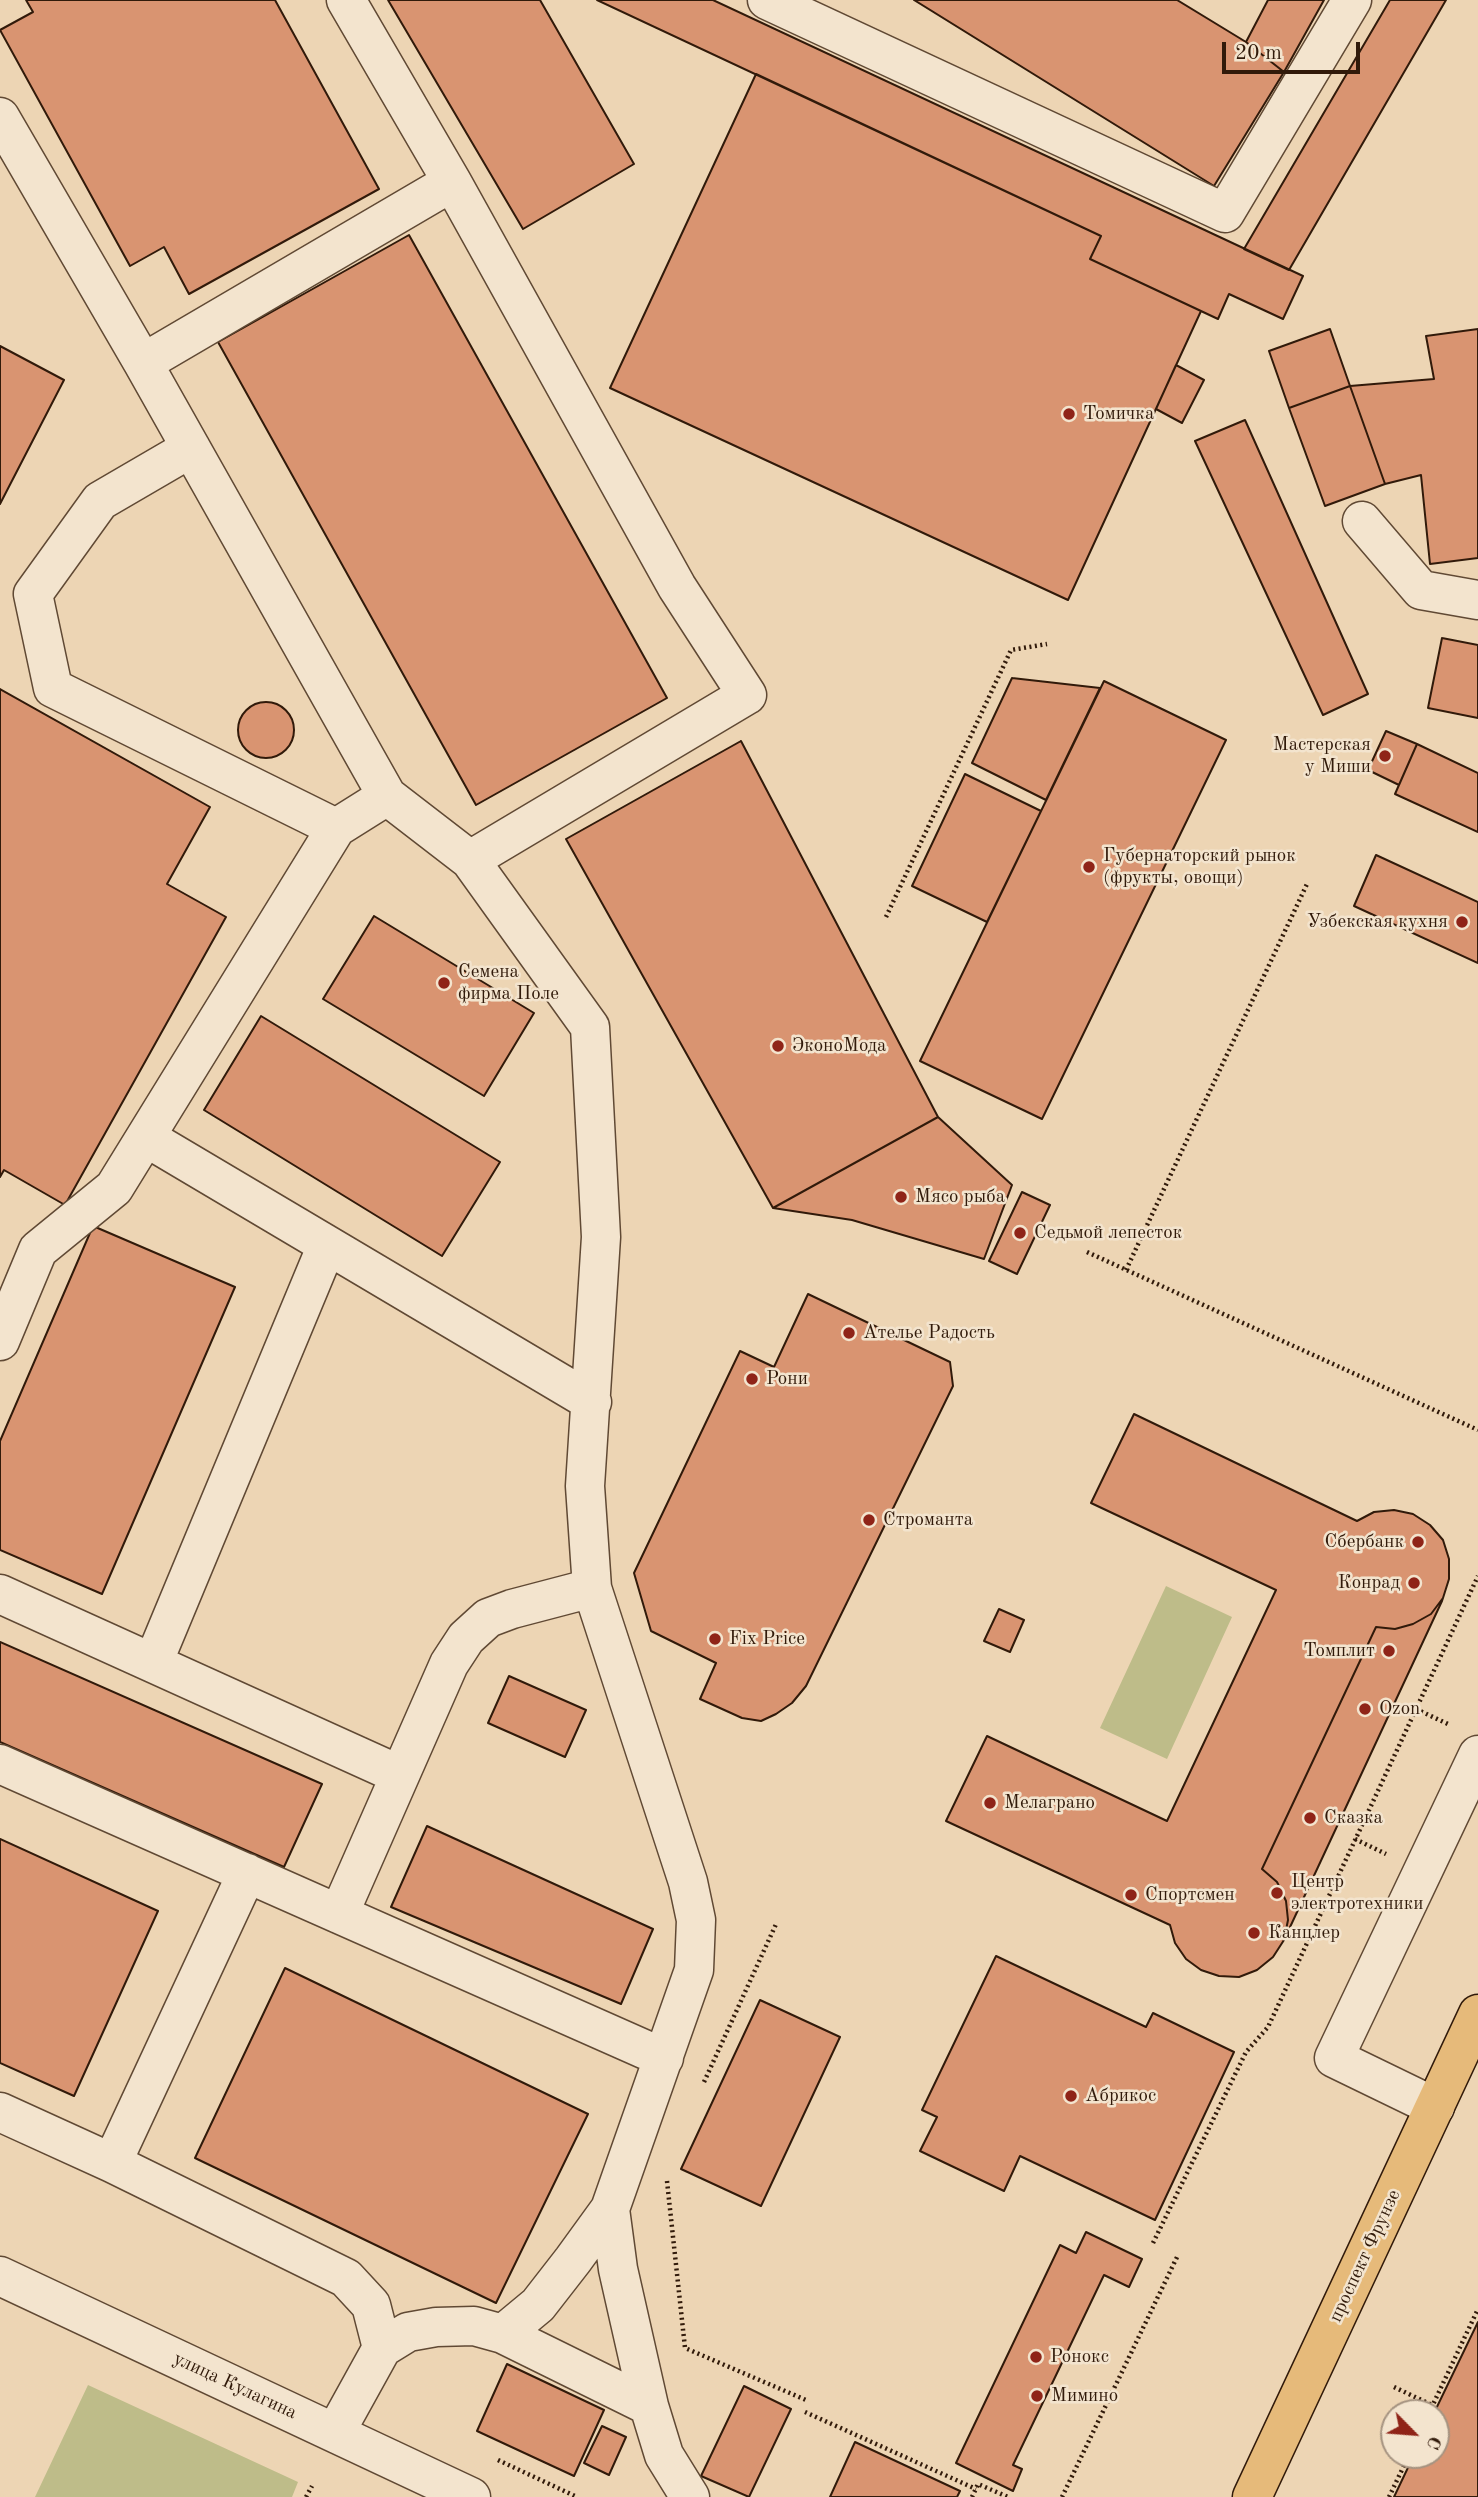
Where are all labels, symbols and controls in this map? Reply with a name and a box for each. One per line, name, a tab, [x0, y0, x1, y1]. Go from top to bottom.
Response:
scale bar	[1226, 28, 1364, 72]
text: 20 m	[1235, 43, 1282, 64]
place label: Томичка	[1083, 403, 1154, 425]
marker: Томичка	[1061, 406, 1077, 422]
place label: Мастерская у Миши	[1273, 734, 1371, 778]
marker: Мастерская у Миши	[1377, 748, 1393, 764]
place label: Губернаторский рынок (фрукты, овощи)	[1103, 845, 1296, 889]
marker: Губернаторский рынок (фрукты, овощи)	[1081, 859, 1097, 875]
place label: Узбекская кухня	[1307, 911, 1448, 933]
marker: Узбекская кухня	[1454, 914, 1470, 930]
place label: Семена фирма Поле	[458, 961, 559, 1005]
marker: Семена фирма Поле	[436, 975, 452, 991]
place label: ЭконоМода	[792, 1035, 886, 1057]
marker: ЭконоМода	[770, 1038, 786, 1054]
place label: Мясо рыба	[915, 1186, 1005, 1208]
marker: Мясо рыба	[893, 1189, 909, 1205]
place label: Седьмой лепесток	[1034, 1222, 1182, 1244]
marker: Седьмой лепесток	[1012, 1225, 1028, 1241]
place label: Ателье Радость	[863, 1322, 995, 1344]
marker: Ателье Радость	[841, 1325, 857, 1341]
place label: Рони	[766, 1368, 808, 1390]
marker: Рони	[744, 1371, 760, 1387]
place label: Строманта	[883, 1509, 973, 1531]
marker: Строманта	[861, 1512, 877, 1528]
place label: Сбербанк	[1325, 1531, 1404, 1553]
marker: Сбербанк	[1410, 1534, 1426, 1550]
place label: Конрад	[1338, 1572, 1400, 1594]
marker: Конрад	[1406, 1575, 1422, 1591]
place label: Fix Price	[729, 1628, 805, 1650]
marker: Fix Price	[707, 1631, 723, 1647]
place label: Томплит	[1303, 1640, 1375, 1662]
marker: Томплит	[1381, 1643, 1397, 1659]
place label: Ozon	[1379, 1698, 1420, 1720]
marker: Ozon	[1357, 1701, 1373, 1717]
place label: Мелаграно	[1004, 1792, 1095, 1814]
marker: Мелаграно	[982, 1795, 998, 1811]
place label: Сказка	[1324, 1807, 1383, 1829]
marker: Сказка	[1302, 1810, 1318, 1826]
place label: Центр электротехники	[1291, 1871, 1424, 1915]
place label: Спортсмен	[1145, 1884, 1235, 1906]
marker: Центр электротехники	[1269, 1885, 1285, 1901]
marker: Спортсмен	[1123, 1887, 1139, 1903]
place label: Канцлер	[1268, 1922, 1340, 1944]
marker: Канцлер	[1246, 1925, 1262, 1941]
place label: Абрикос	[1085, 2085, 1156, 2107]
marker: Абрикос	[1063, 2088, 1079, 2104]
street label: проспект Фрунзе	[1324, 2186, 1406, 2326]
place label: Ронокс	[1050, 2346, 1109, 2368]
street label: улица Кулагина	[169, 2347, 301, 2425]
marker: Ронокс	[1028, 2349, 1044, 2365]
place label: Мимино	[1051, 2385, 1118, 2407]
marker: Мимино	[1029, 2388, 1045, 2404]
north arrow	[1380, 2399, 1450, 2469]
text: С	[1421, 2433, 1444, 2452]

